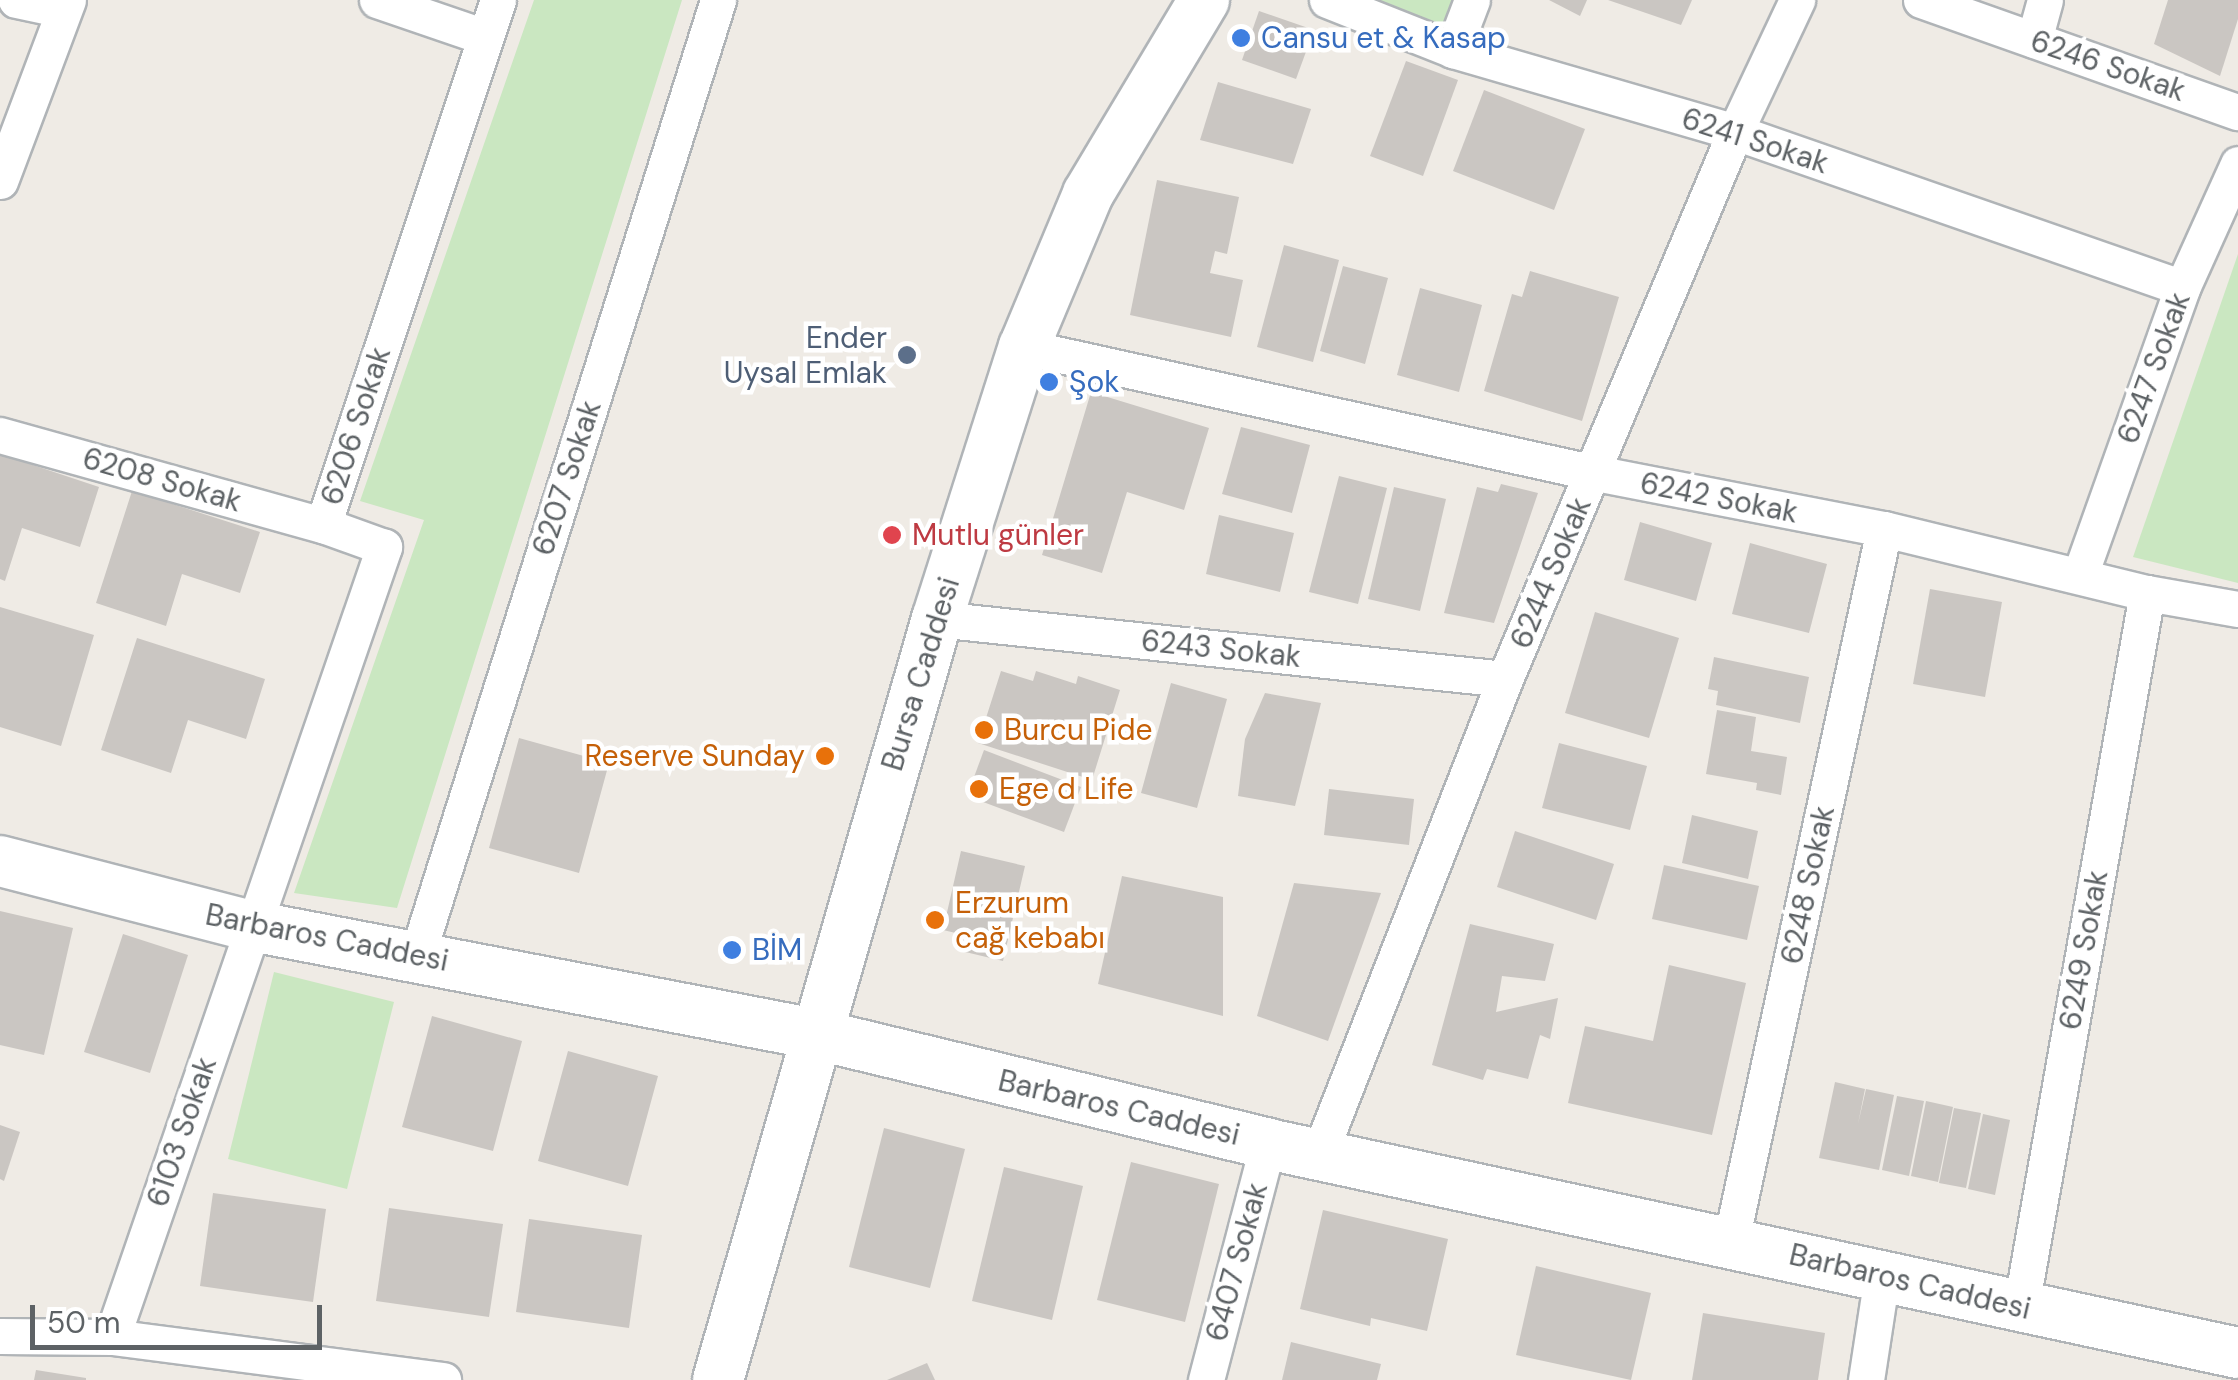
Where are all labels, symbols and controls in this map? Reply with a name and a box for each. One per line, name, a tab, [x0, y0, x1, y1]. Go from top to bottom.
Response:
place label: Cansu et & Kasap	[1261, 20, 1506, 56]
street label: 6246 Sokak	[2026, 23, 2190, 109]
marker: Cansu et & Kasap	[1230, 27, 1252, 49]
street label: 6241 Sokak	[1677, 100, 1833, 182]
street label: 6247 Sokak	[2110, 287, 2198, 449]
place label: Ender Uysal Emlak	[724, 320, 887, 390]
street label: 6206 Sokak	[314, 342, 398, 510]
marker: Ender Uysal Emlak	[896, 344, 918, 366]
place label: Şok	[1069, 364, 1119, 400]
marker: Şok	[1038, 371, 1060, 393]
street label: 6207 Sokak	[525, 396, 609, 560]
street label: 6208 Sokak	[78, 440, 246, 520]
street label: 6242 Sokak	[1637, 465, 1801, 531]
street label: 6244 Sokak	[1503, 492, 1599, 654]
place label: Mutlu günler	[912, 517, 1084, 553]
marker: Mutlu günler	[881, 524, 903, 546]
street label: Bursa Caddesi	[874, 573, 968, 775]
street label: 6243 Sokak	[1139, 623, 1303, 675]
place label: Burcu Pide	[1004, 712, 1153, 748]
marker: Burcu Pide	[973, 719, 995, 741]
place label: Reserve Sunday	[585, 738, 805, 774]
marker: Reserve Sunday	[814, 745, 836, 767]
place label: Ege d Life	[999, 771, 1134, 807]
marker: Ege d Life	[968, 778, 990, 800]
street label: 6248 Sokak	[1774, 803, 1842, 967]
street label: 6249 Sokak	[2052, 867, 2116, 1033]
place label: Erzurum cağ kebabı	[955, 885, 1105, 956]
street label: Barbaros Caddesi	[202, 897, 452, 979]
marker: Erzurum cağ kebabı	[924, 909, 946, 931]
place label: BİM	[752, 932, 802, 968]
marker: BİM	[721, 939, 743, 961]
street label: 6103 Sokak	[140, 1052, 224, 1212]
street label: Barbaros Caddesi	[995, 1063, 1243, 1153]
street label: 6407 Sokak	[1199, 1179, 1275, 1345]
street label: Barbaros Caddesi	[1786, 1237, 2034, 1327]
scale bar	[35, 1285, 328, 1347]
text: 50 m	[47, 1303, 121, 1342]

